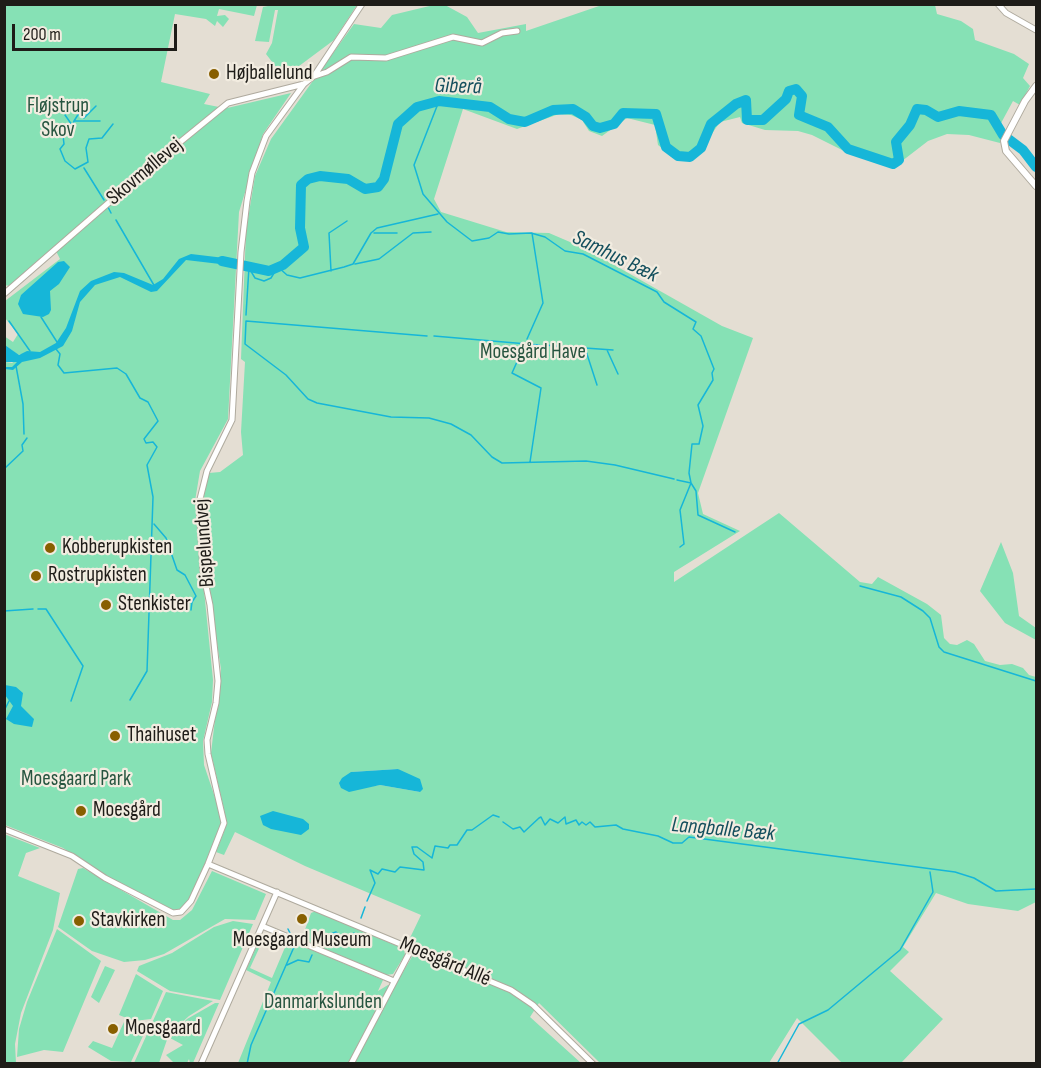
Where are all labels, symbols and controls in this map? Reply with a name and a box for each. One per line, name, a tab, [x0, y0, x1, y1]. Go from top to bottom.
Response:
scale bar	[15, 12, 180, 50]
text: 200 m	[23, 24, 61, 45]
place label: Højballelund	[226, 61, 313, 87]
marker: Højballelund	[207, 67, 221, 81]
water label: Giberå	[434, 73, 482, 101]
park label: Fløjstrup Skov	[27, 94, 89, 144]
street label: Skovmøllevej	[102, 133, 188, 211]
water label: Samhus Bæk	[568, 225, 662, 289]
park label: Moesgård Have	[480, 340, 586, 366]
street label: Bispelundvej	[189, 498, 221, 588]
place label: Kobberupkisten	[62, 535, 172, 561]
marker: Kobberupkisten	[43, 541, 57, 555]
place label: Rostrupkisten	[48, 563, 147, 589]
marker: Rostrupkisten	[29, 569, 43, 583]
place label: Stenkister	[118, 592, 191, 618]
marker: Stenkister	[99, 598, 113, 612]
place label: Thaihuset	[127, 723, 196, 749]
marker: Thaihuset	[108, 729, 122, 743]
park label: Moesgaard Park	[21, 767, 131, 793]
place label: Moesgård	[93, 798, 161, 824]
marker: Moesgård	[74, 804, 88, 818]
water label: Langballe Bæk	[670, 812, 776, 848]
place label: Stavkirken	[91, 908, 165, 934]
marker: Moesgaard Museum	[295, 912, 309, 926]
marker: Stavkirken	[72, 914, 86, 928]
place label: Moesgaard Museum	[233, 928, 371, 954]
street label: Moesgård Allé	[396, 932, 494, 992]
park label: Danmarkslunden	[264, 990, 382, 1016]
place label: Moesgaard	[125, 1016, 201, 1042]
marker: Moesgaard	[106, 1022, 120, 1036]

